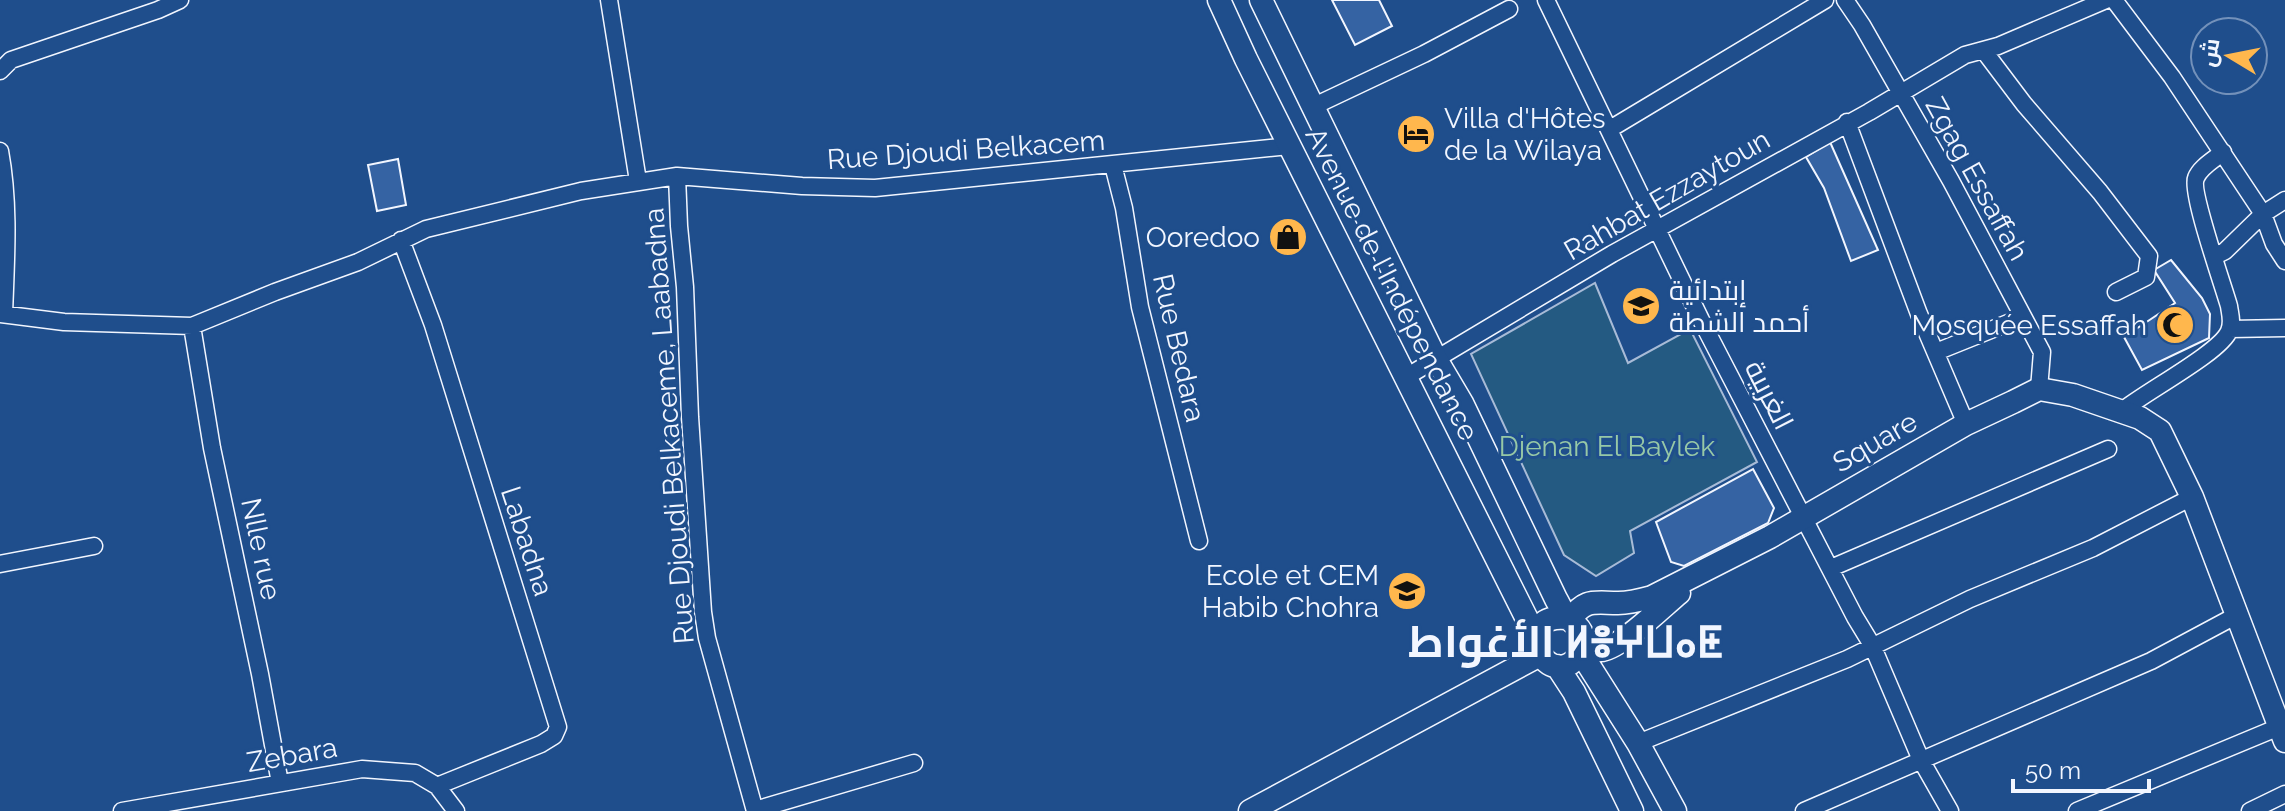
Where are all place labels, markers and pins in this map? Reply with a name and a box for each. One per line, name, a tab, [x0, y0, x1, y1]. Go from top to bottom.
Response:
place label: Villa d'Hôtes de la Wilaya	[1444, 102, 1606, 167]
hotel icon: Villa d'Hôtes de la Wilaya	[1395, 113, 1437, 155]
shop icon: Ooredoo	[1267, 216, 1309, 258]
place label: Ooredoo	[1146, 221, 1260, 254]
place label: إبتدائية أحمد الشطة	[1669, 274, 1810, 339]
school or university icon: إبتدائية أحمد الشطة	[1620, 285, 1662, 327]
mosque icon: Mosquée Essaffah	[2154, 304, 2196, 346]
place label: Mosquée Essaffah	[1912, 309, 2147, 342]
place label: Ecole et CEM Habib Chohra	[1202, 559, 1379, 624]
school or university icon: Ecole et CEM Habib Chohra	[1386, 570, 1428, 612]

